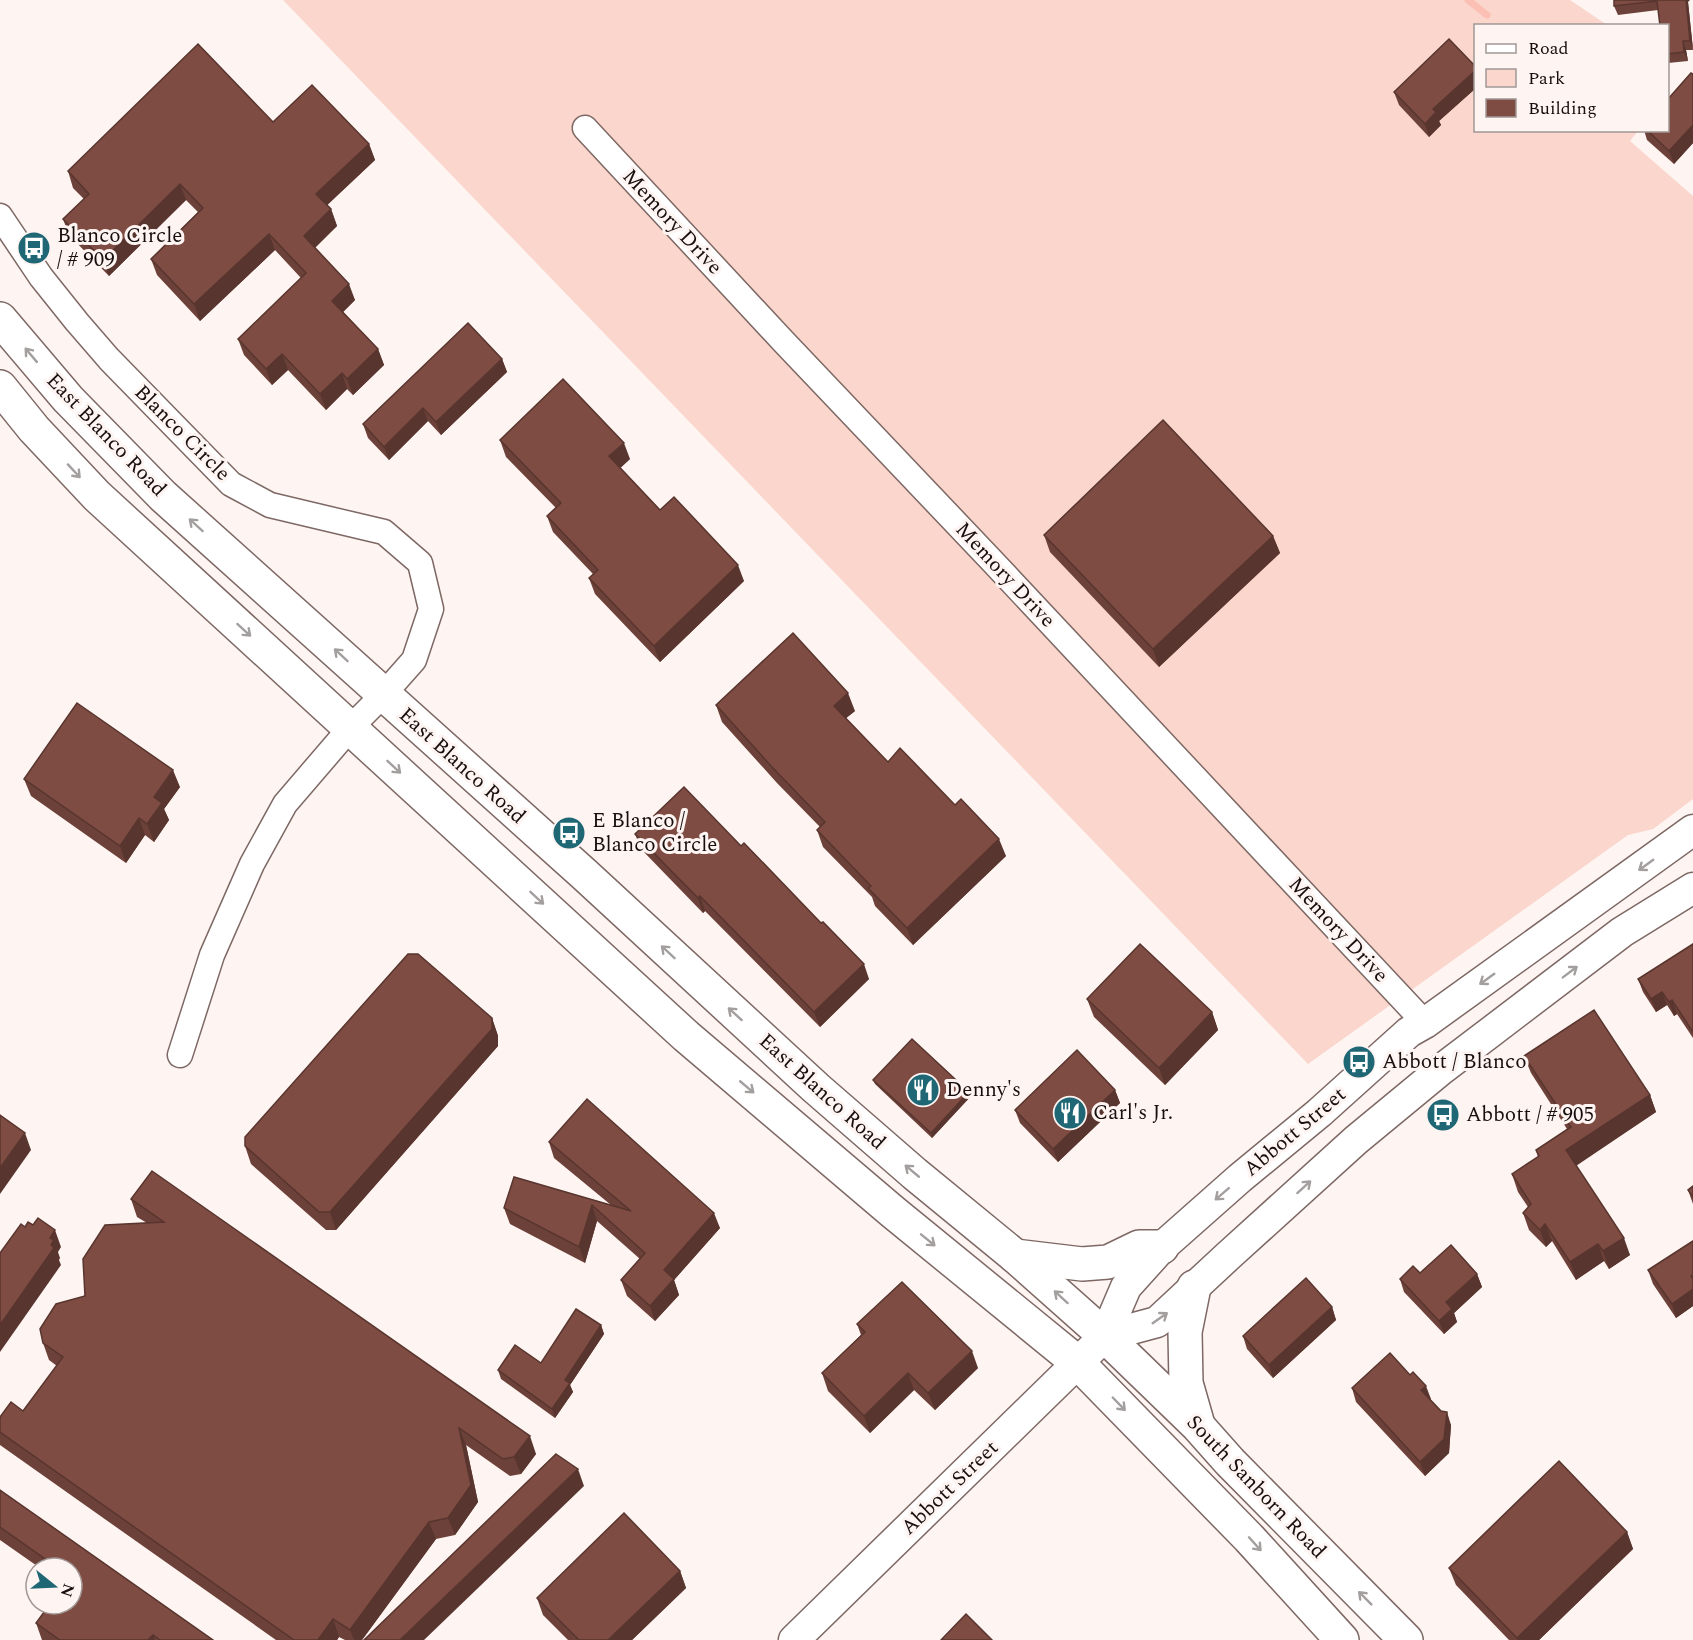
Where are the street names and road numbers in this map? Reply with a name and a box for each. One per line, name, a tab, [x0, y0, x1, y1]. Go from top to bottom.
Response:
street label: Memory Drive	[614, 162, 730, 282]
street label: East Blanco Road	[38, 366, 174, 504]
street label: Blanco Circle	[126, 377, 238, 489]
street label: Memory Drive	[947, 515, 1063, 635]
street label: East Blanco Road	[391, 700, 533, 832]
street label: Memory Drive	[1280, 870, 1396, 990]
street label: East Blanco Road	[751, 1026, 893, 1158]
street label: Abbott Street	[1237, 1079, 1353, 1185]
street label: South Sanborn Road	[1179, 1408, 1333, 1566]
street label: Abbott Street	[894, 1433, 1006, 1543]

